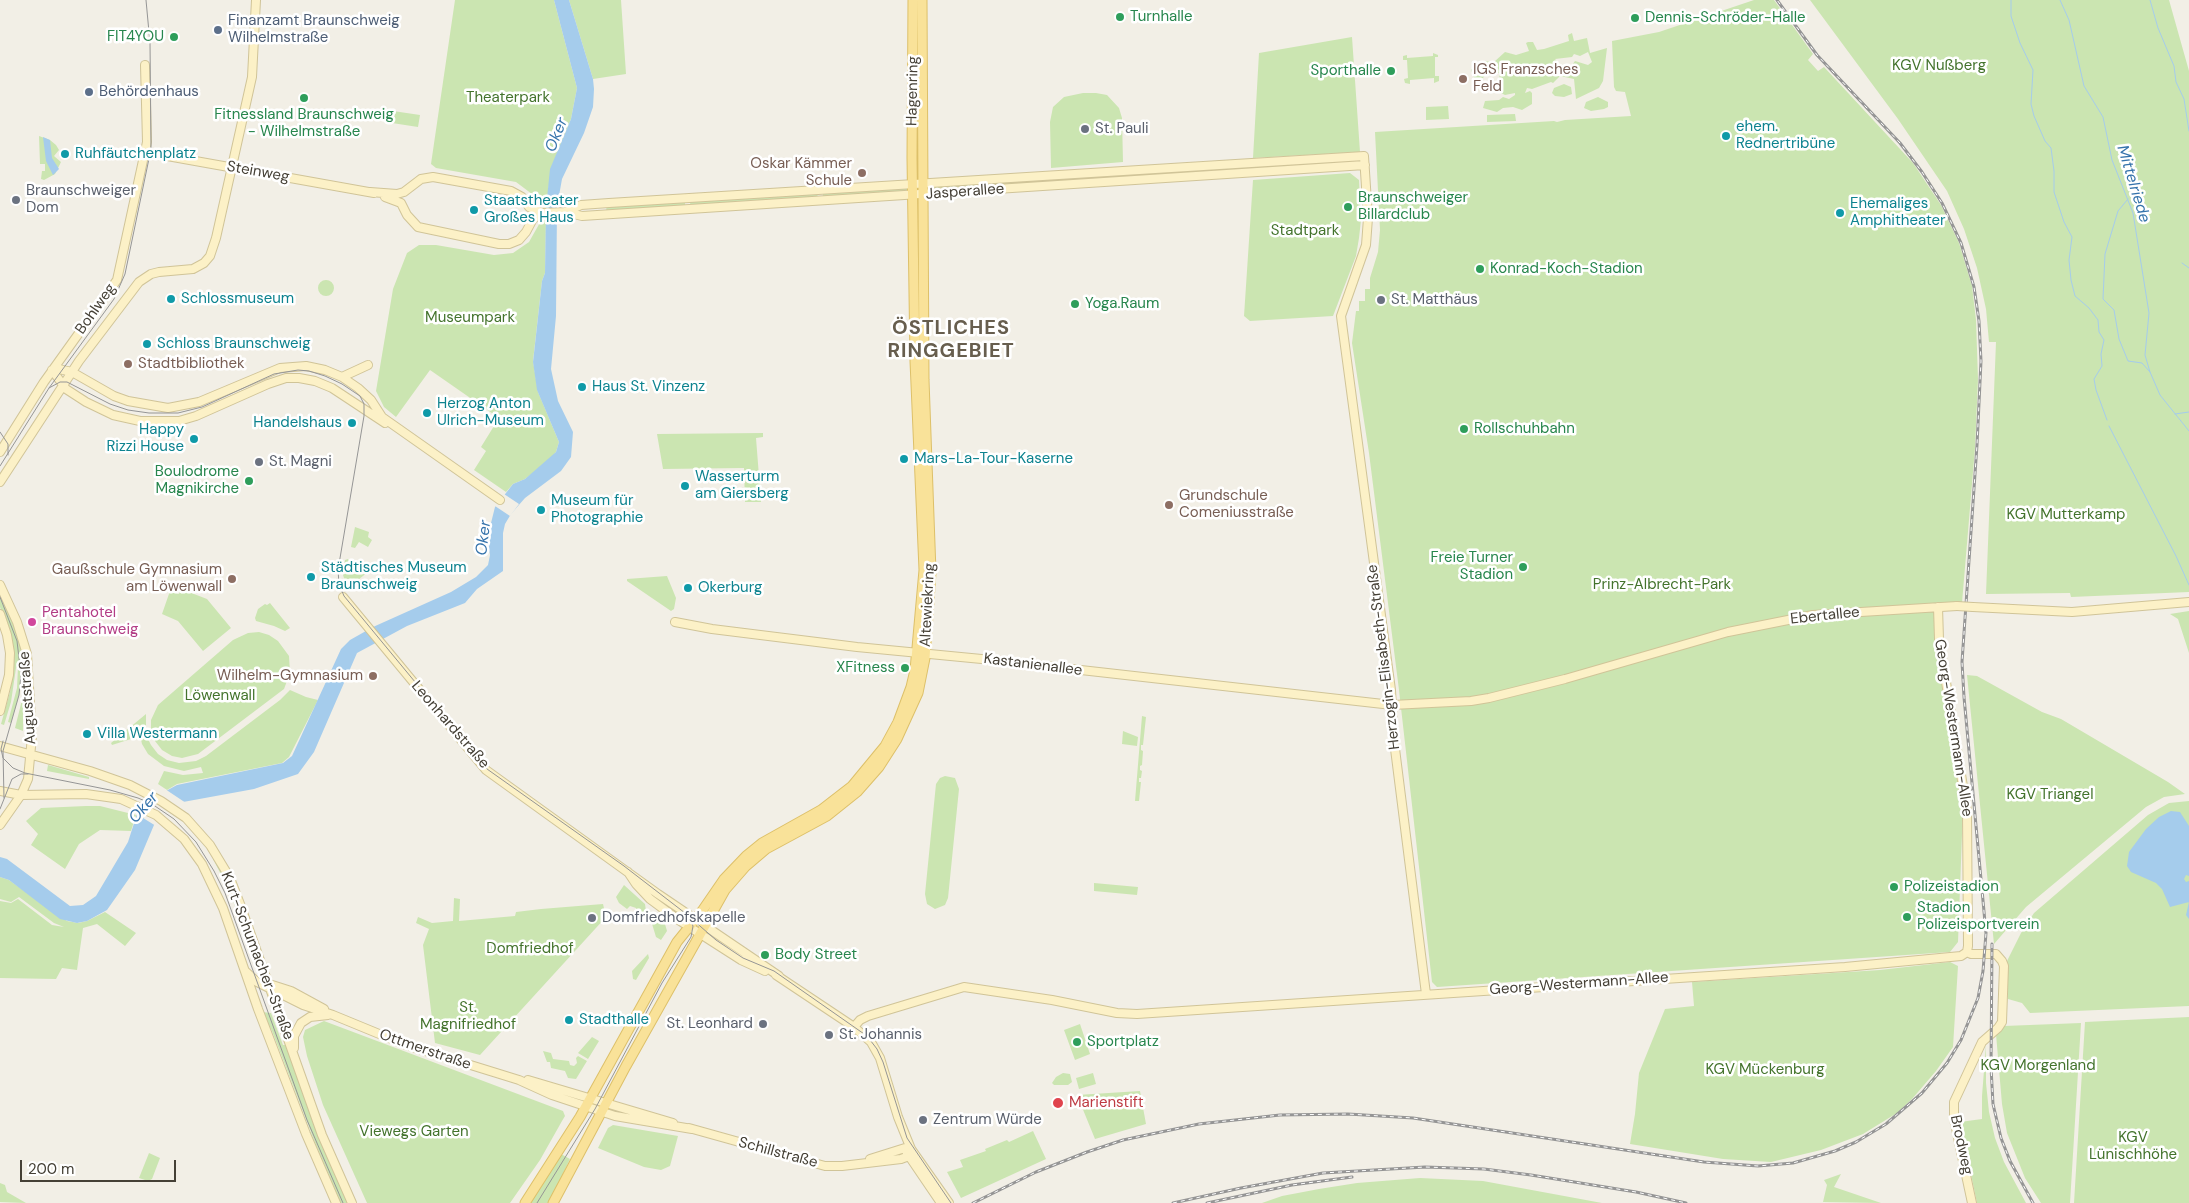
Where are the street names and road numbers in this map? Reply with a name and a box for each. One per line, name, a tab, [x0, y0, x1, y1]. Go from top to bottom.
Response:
street label: Hagenring	[903, 56, 923, 126]
street label: Steinweg	[225, 158, 291, 186]
street label: Jasperallee	[925, 180, 1005, 204]
street label: Bohlweg	[72, 280, 120, 338]
street label: Altewiekring	[917, 562, 939, 648]
street label: Herzogin-Elisabeth-Straße	[1364, 563, 1404, 751]
street label: Ebertallee	[1789, 603, 1861, 629]
street label: Georg-Westermann-Allee	[1930, 638, 1976, 818]
street label: Kastanienallee	[983, 650, 1083, 680]
street label: Auguststraße	[16, 651, 40, 745]
street label: Leonhardstraße	[407, 678, 493, 772]
street label: Kurt-Schumacher-Straße	[217, 869, 297, 1043]
street label: Georg-Westermann-Allee	[1489, 969, 1669, 999]
street label: Ottmerstraße	[377, 1026, 473, 1074]
street label: Brodweg	[1946, 1113, 1976, 1177]
street label: Schillstraße	[736, 1134, 820, 1172]

